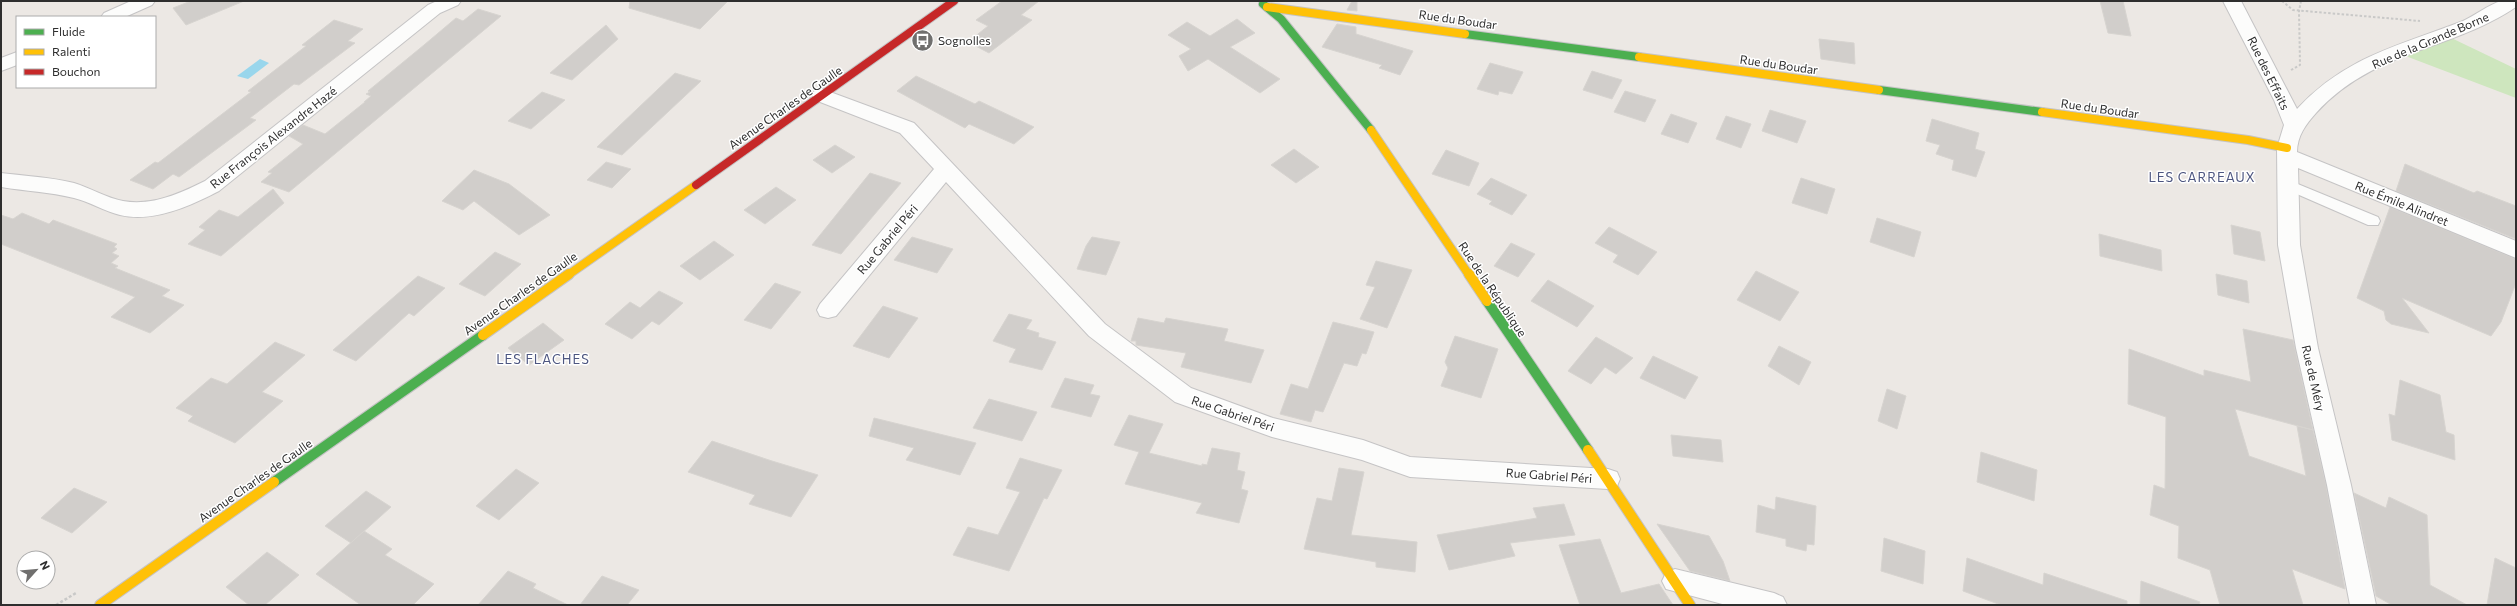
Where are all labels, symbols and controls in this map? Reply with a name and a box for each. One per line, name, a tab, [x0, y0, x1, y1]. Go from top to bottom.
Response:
street label: Rue du Boudar	[1418, 7, 1498, 31]
street label: Rue de la Grande Borne	[2369, 9, 2491, 71]
legend	[16, 16, 156, 88]
text: Fluide	[52, 24, 85, 38]
bus stop icon: Sognolles	[909, 27, 935, 53]
place label: Sognolles	[938, 33, 991, 47]
street label: Rue des Effaits	[2245, 34, 2293, 112]
text: Ralenti	[52, 44, 91, 58]
street label: Rue du Boudar	[1739, 52, 1819, 76]
street label: Avenue Charles de Gaulle	[726, 62, 844, 152]
text: Bouchon	[52, 64, 100, 78]
street label: Rue François Alexandre Hazé	[207, 83, 339, 191]
street label: Rue du Boudar	[2060, 96, 2140, 120]
district label: LES CARREAUX	[2148, 169, 2256, 185]
street label: Rue Émile Alindret	[2353, 178, 2451, 228]
street label: Rue Gabriel Péri	[854, 201, 920, 277]
street label: Rue de la République	[1456, 239, 1530, 339]
street label: Avenue Charles de Gaulle	[461, 248, 579, 338]
street label: Rue de Méry	[2300, 343, 2328, 413]
district label: LES FLACHES	[496, 351, 590, 367]
street label: Rue Gabriel Péri	[1190, 392, 1276, 434]
street label: Avenue Charles de Gaulle	[196, 435, 314, 525]
street label: Rue Gabriel Péri	[1505, 465, 1593, 485]
north arrow	[16, 550, 56, 590]
text: N	[38, 559, 53, 572]

